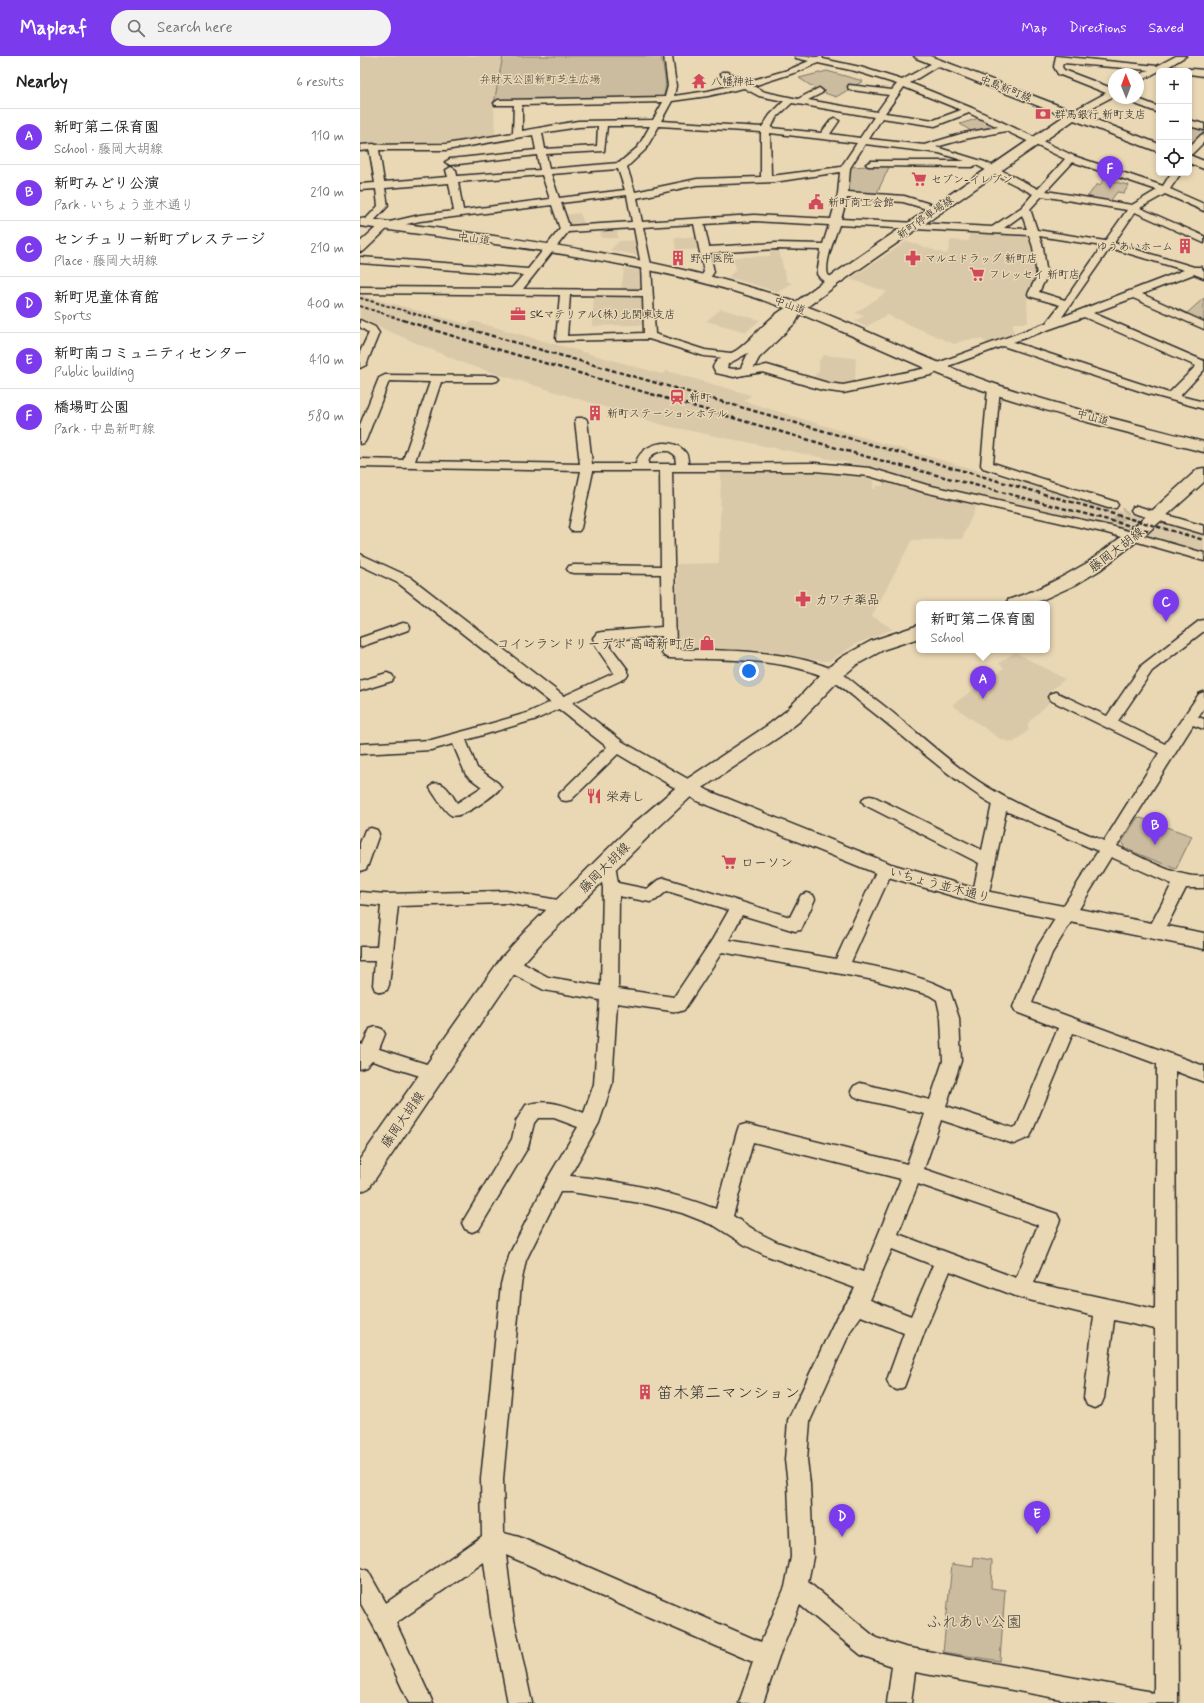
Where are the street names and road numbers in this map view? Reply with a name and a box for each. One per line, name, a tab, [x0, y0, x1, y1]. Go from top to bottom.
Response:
street label: 中島新町線	[977, 73, 1034, 105]
street label: 新町停車場線	[895, 193, 957, 242]
street label: 中山道	[457, 230, 491, 248]
street label: 中山道	[772, 294, 808, 318]
street label: 中山道	[1075, 407, 1110, 429]
street label: 藤岡大胡線	[1086, 523, 1149, 577]
street label: 藤岡大胡線	[576, 838, 635, 897]
street label: いちょう並木通り	[887, 864, 992, 907]
street label: 藤岡大胡線	[378, 1088, 429, 1151]

